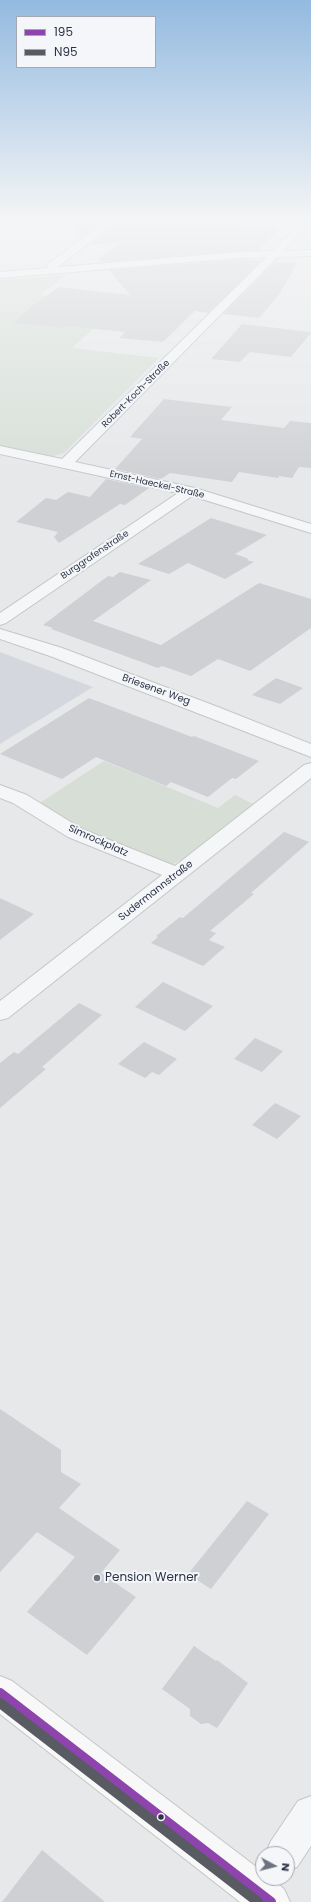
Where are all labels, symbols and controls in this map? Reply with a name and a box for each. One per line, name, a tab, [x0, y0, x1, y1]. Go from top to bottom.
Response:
legend	[16, 16, 156, 68]
text: 195	[54, 23, 73, 40]
text: N95	[54, 43, 78, 60]
street label: Robert-Koch-Straße	[100, 358, 172, 430]
street label: Ernst-Haeckel-Straße	[108, 469, 206, 501]
street label: Burggrafenstraße	[59, 528, 131, 582]
street label: Briesener Weg	[120, 672, 192, 708]
street label: Simrockplatz	[66, 822, 130, 860]
street label: Sudermannstraße	[116, 858, 196, 924]
place label: Pension Werner	[105, 1571, 198, 1585]
marker: Pension Werner	[92, 1573, 102, 1583]
unlabelled marker	[156, 1812, 166, 1822]
north arrow	[255, 1846, 295, 1886]
text: N	[277, 1862, 294, 1872]

